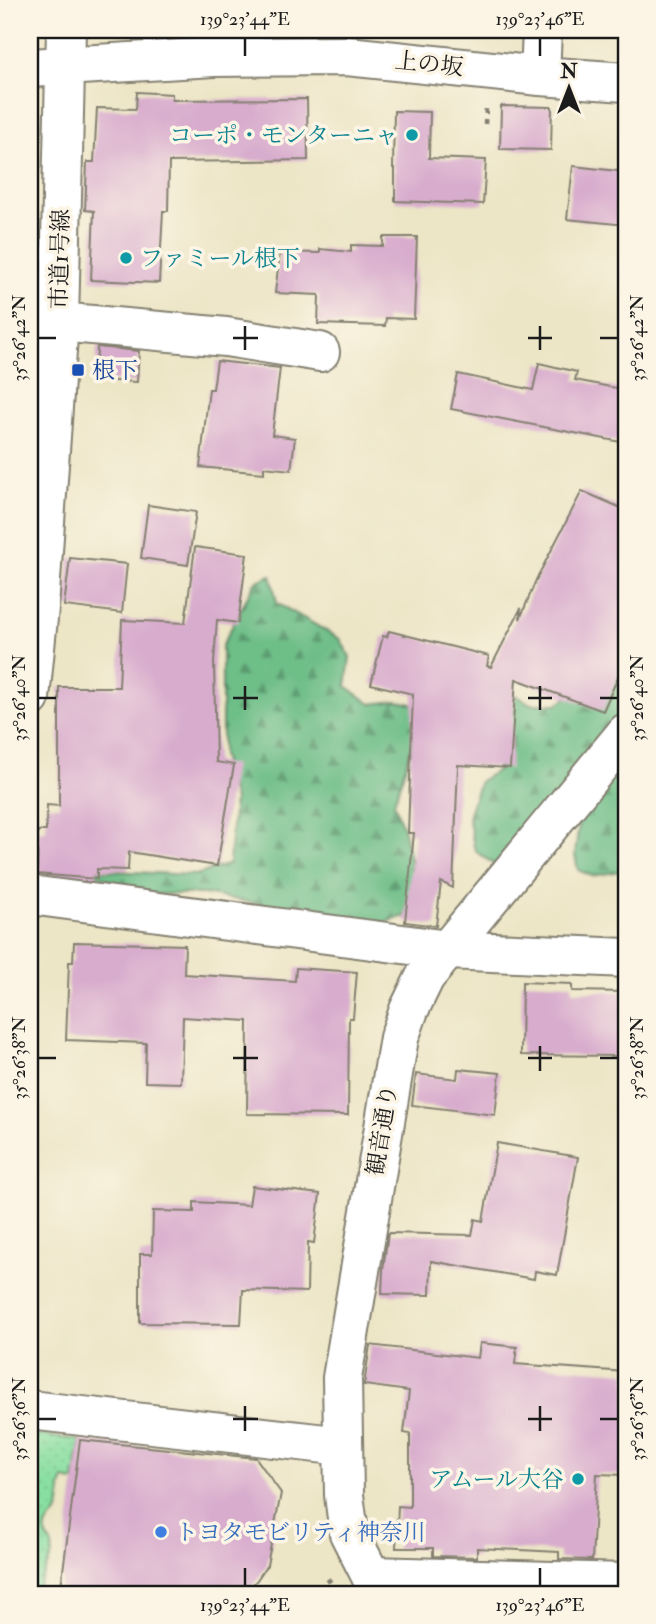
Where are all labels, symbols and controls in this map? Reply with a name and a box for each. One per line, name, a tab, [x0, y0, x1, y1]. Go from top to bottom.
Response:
text: 139°23'44"E	[200, 8, 290, 31]
text: 139°23'46"E	[495, 8, 585, 31]
street label: 上の坂	[393, 46, 465, 82]
north arrow	[534, 52, 604, 122]
text: N	[559, 60, 578, 84]
place label: コーポ・モンターニャ	[169, 121, 398, 150]
marker: コーポ・モンターニャ	[404, 127, 420, 143]
street label: 市道1号線	[45, 209, 75, 309]
place label: ファミール根下	[140, 244, 300, 273]
marker: ファミール根下	[118, 250, 134, 266]
text: 35°26'42"N	[8, 295, 31, 381]
text: 35°26'42"N	[626, 295, 649, 381]
place label: 根下	[92, 356, 138, 385]
marker: 根下	[70, 362, 86, 378]
text: 35°26'40"N	[8, 655, 31, 741]
text: 35°26'40"N	[626, 655, 649, 741]
text: 35°26'38"N	[8, 1016, 31, 1100]
text: 35°26'38"N	[626, 1016, 649, 1100]
street label: 観音通り	[360, 1082, 404, 1178]
text: 35°26'36"N	[8, 1377, 31, 1461]
text: 35°26'36"N	[626, 1377, 649, 1461]
place label: アムール大谷	[429, 1465, 564, 1494]
marker: アムール大谷	[570, 1471, 586, 1487]
place label: トヨタモビリティ神奈川	[175, 1518, 426, 1547]
marker: トヨタモビリティ神奈川	[153, 1524, 169, 1540]
text: 139°23'44"E	[200, 1594, 290, 1617]
text: 139°23'46"E	[495, 1594, 585, 1617]

